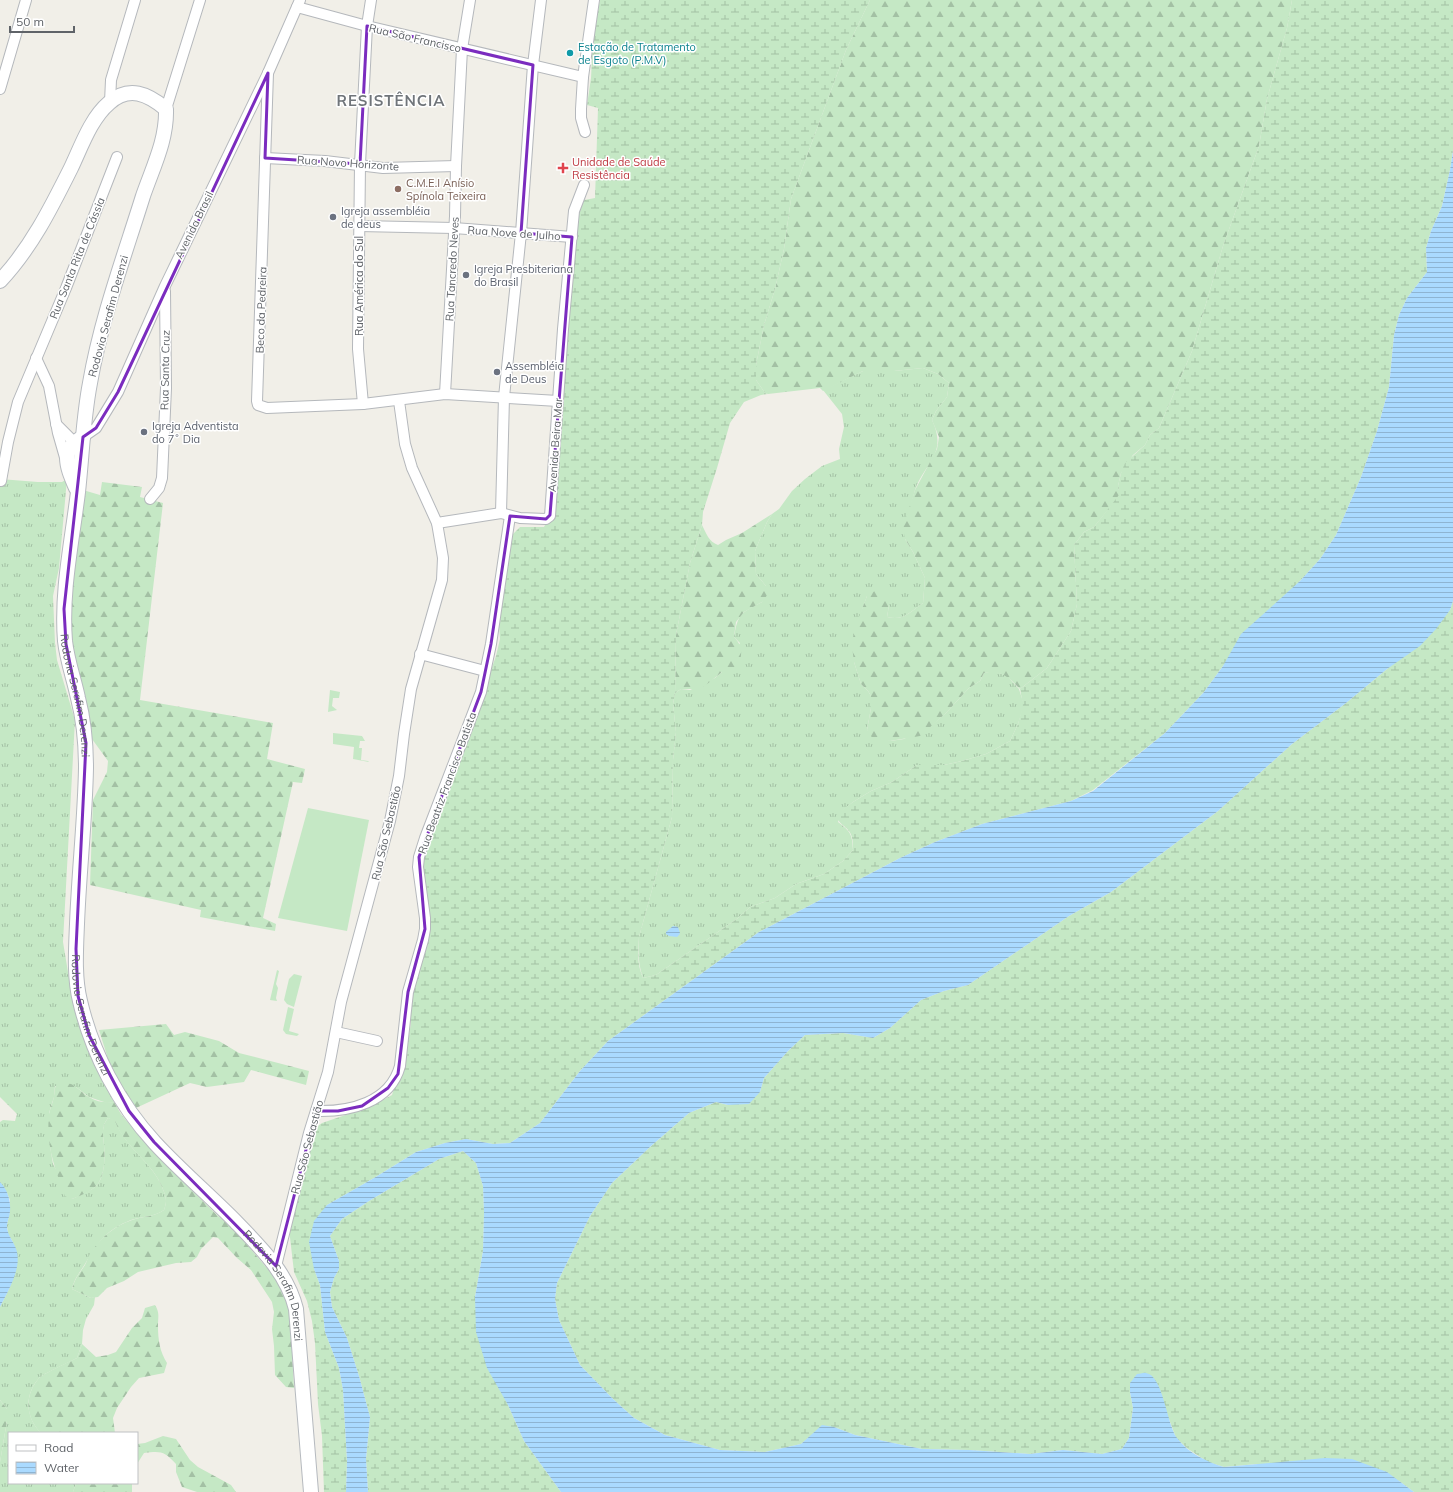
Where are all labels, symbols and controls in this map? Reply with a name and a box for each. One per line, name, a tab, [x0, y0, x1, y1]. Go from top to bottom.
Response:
scale bar	[10, 8, 74, 34]
text: 50 m	[16, 14, 44, 29]
street label: Rua São Francisco	[368, 21, 462, 55]
place label: Estação de Tratamento de Esgoto (P.M.V)	[578, 40, 696, 67]
marker: Estação de Tratamento de Esgoto (P.M.V)	[565, 48, 575, 58]
district label: RESISTÊNCIA	[336, 91, 446, 110]
street label: Rua Novo Horizonte	[297, 152, 399, 174]
place label: Unidade de Saúde Resistência	[572, 155, 666, 182]
marker: Unidade de Saúde Resistência	[557, 162, 569, 174]
place label: C.M.E.I Anísio Spínola Teixeira	[406, 176, 486, 203]
marker: C.M.E.I Anísio Spínola Teixeira	[393, 184, 403, 194]
street label: Avenida Brasil	[172, 189, 216, 261]
street label: Rua Santa Rita de Cássia	[46, 195, 108, 321]
place label: Igreja assembléia de deus	[341, 204, 430, 231]
marker: Igreja assembléia de deus	[328, 212, 338, 222]
street label: Rua Tancredo Neves	[442, 216, 462, 322]
street label: Rua Nove de Julho	[467, 223, 561, 243]
street label: Rua América do Sul	[352, 236, 366, 336]
street label: Rodovia Serafim Derenzi	[85, 254, 131, 378]
place label: Igreja Presbiteriana do Brasil	[474, 262, 573, 289]
street label: Beco da Pedreira	[252, 266, 270, 354]
marker: Igreja Presbiteriana do Brasil	[461, 270, 471, 280]
street label: Rua Santa Cruz	[157, 329, 173, 410]
place label: Assembléia de Deus	[505, 359, 564, 386]
marker: Assembléia de Deus	[492, 367, 502, 377]
street label: Avenida Beira Mar	[545, 398, 565, 492]
place label: Igreja Adventista do 7˚ Dia	[152, 419, 239, 446]
marker: Igreja Adventista do 7˚ Dia	[139, 427, 149, 437]
street label: Rodovia Serafim Derenzi	[58, 633, 93, 757]
street label: Rua Beatriz Francisco Batista	[415, 710, 479, 856]
street label: Rua São Sebastião	[368, 784, 404, 882]
street label: Rodovia Serafim Derenzi	[69, 954, 114, 1078]
street label: Rua São Sebastião	[288, 1098, 326, 1196]
street label: Rodovia Serafim Derenzi	[240, 1227, 306, 1342]
legend	[8, 1432, 138, 1484]
text: Road	[44, 1440, 73, 1455]
text: Water	[44, 1460, 80, 1475]

